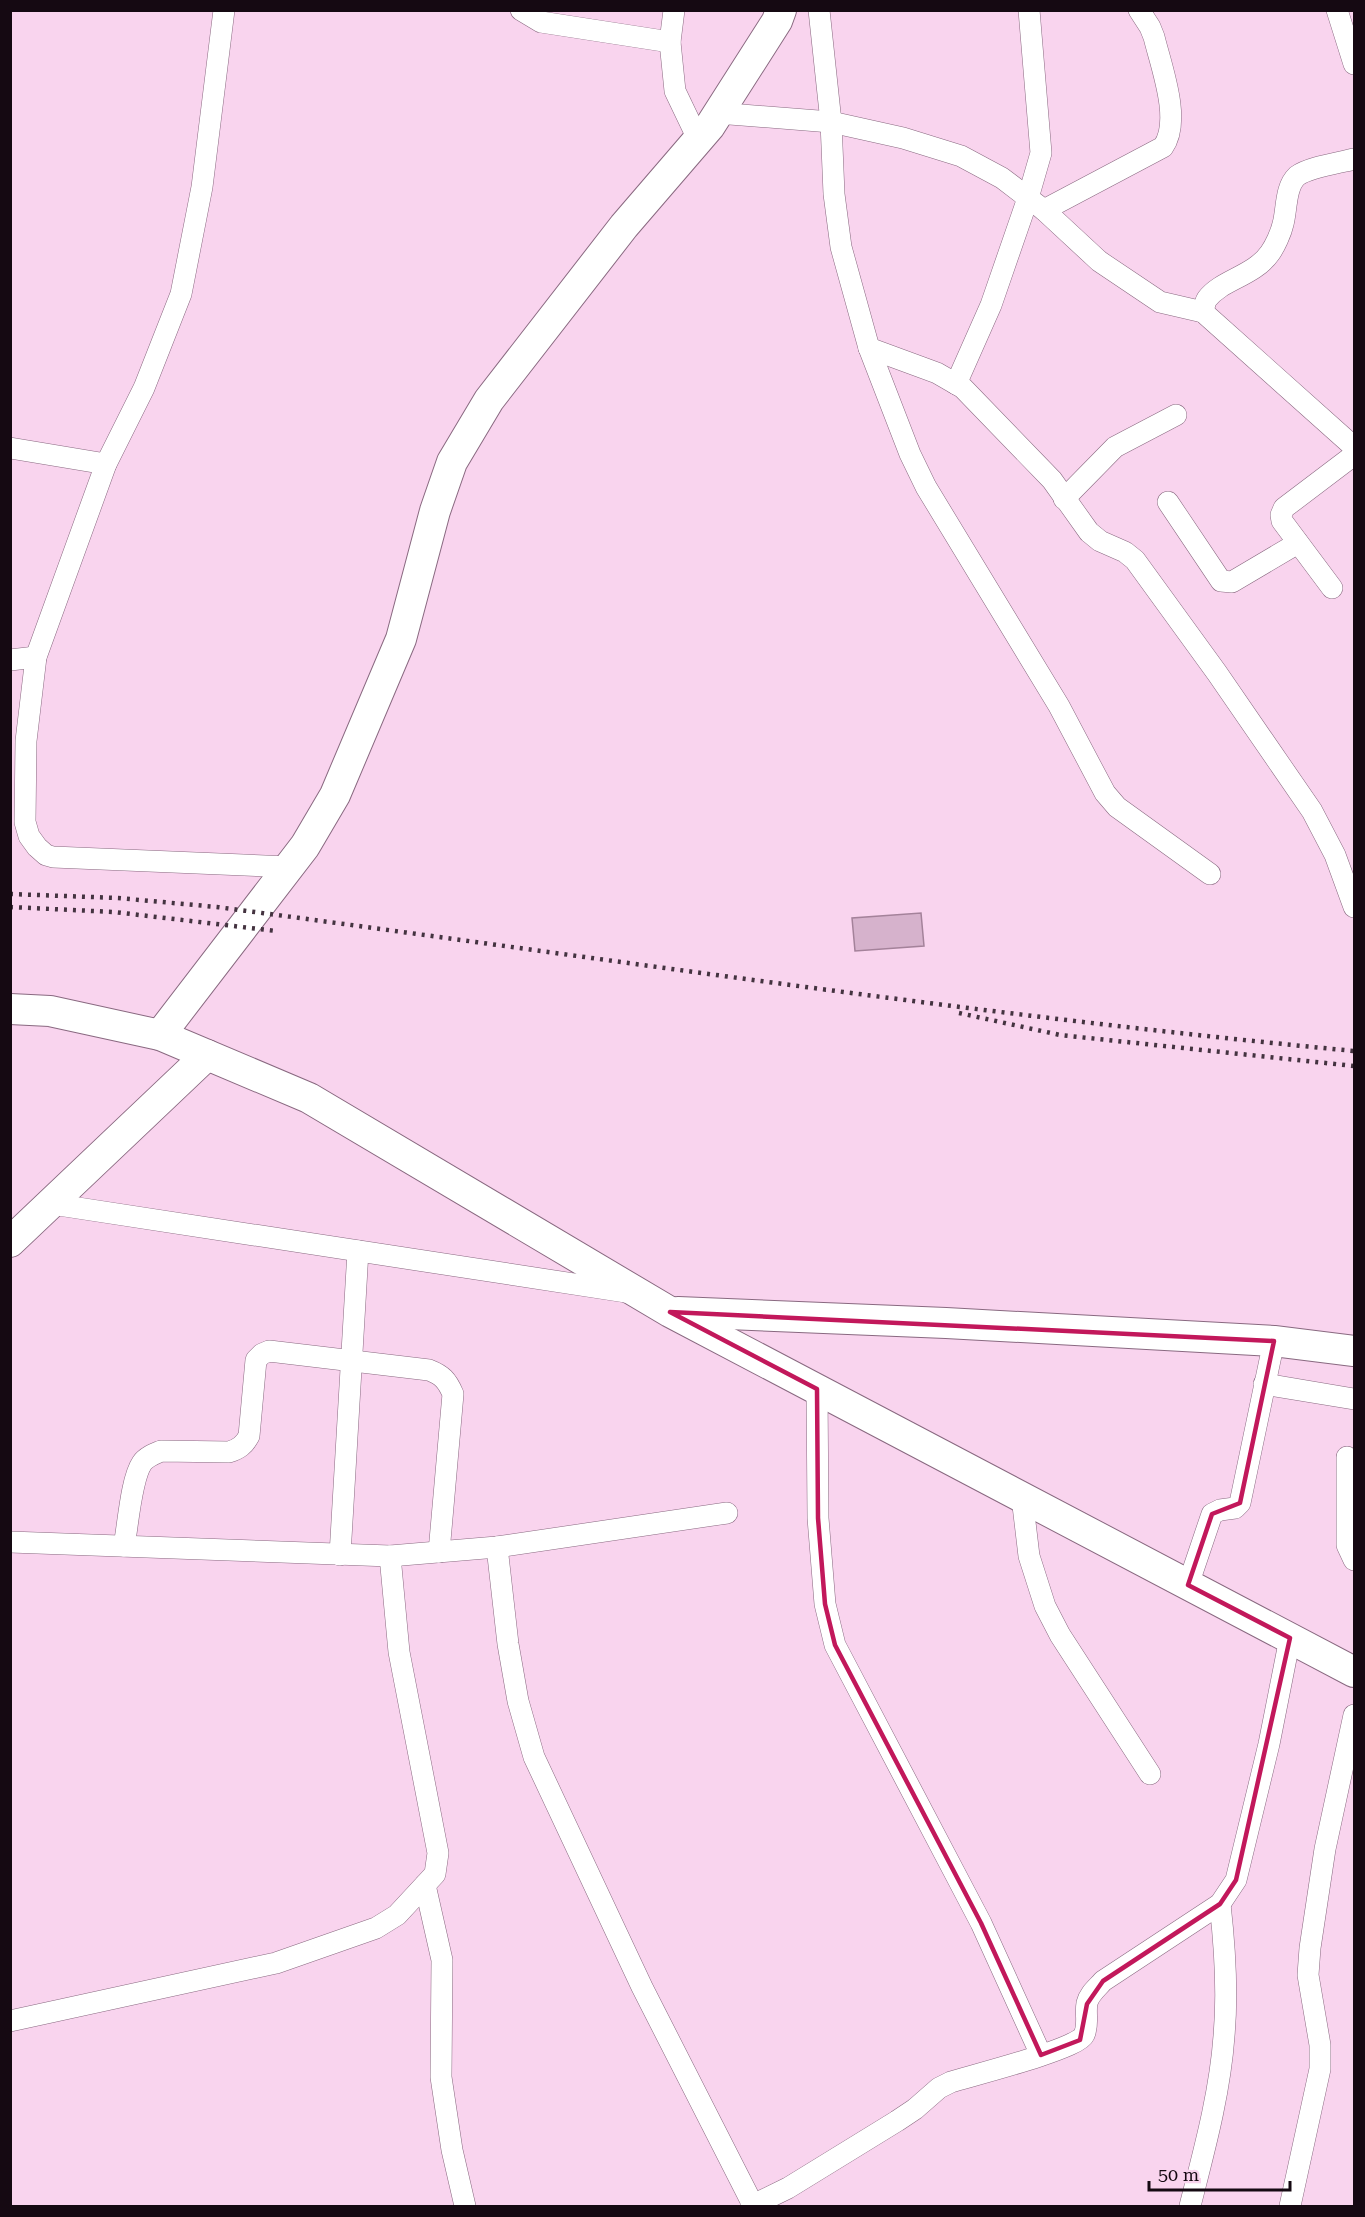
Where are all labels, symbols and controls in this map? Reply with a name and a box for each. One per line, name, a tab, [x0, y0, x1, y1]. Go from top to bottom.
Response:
scale bar	[1149, 2154, 1290, 2192]
text: 50 m	[1158, 2164, 1199, 2185]

